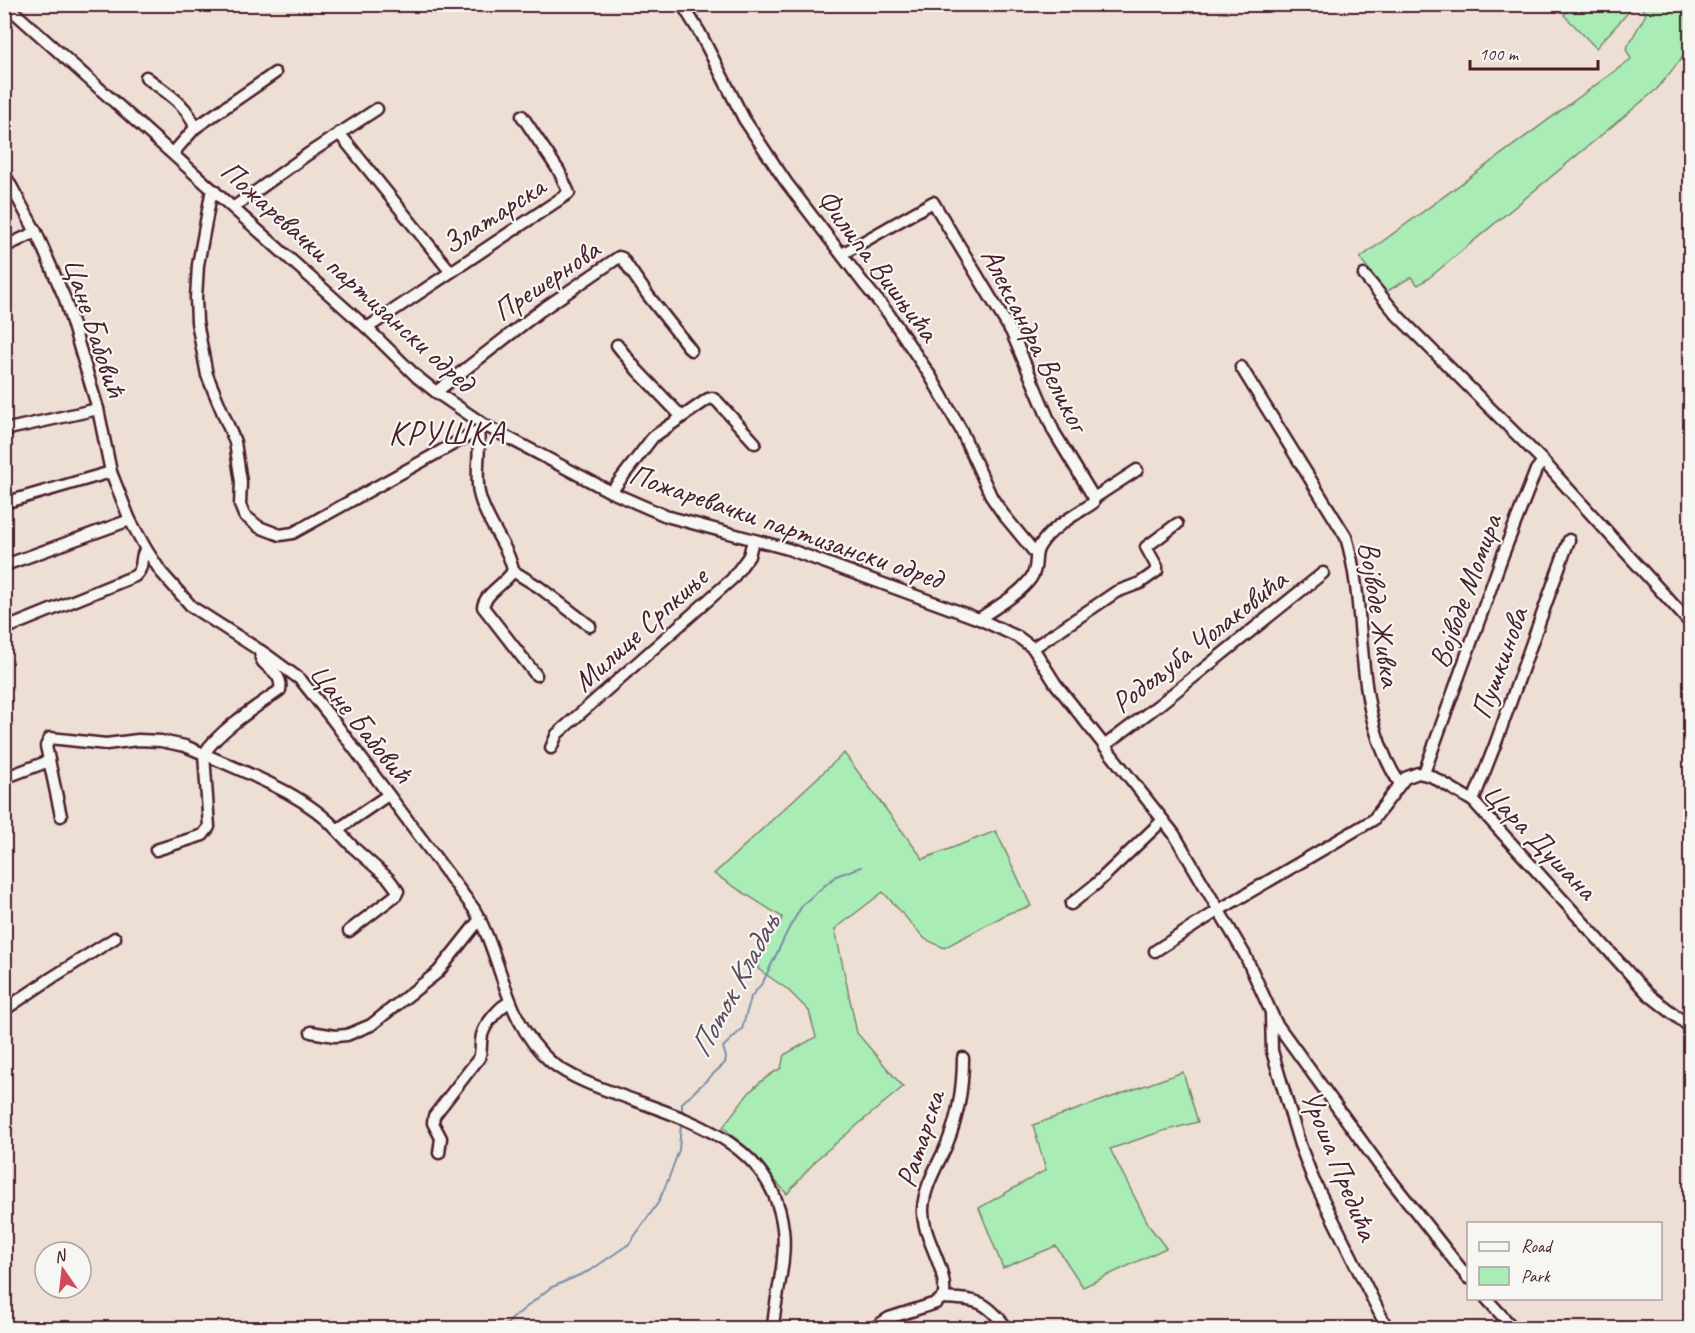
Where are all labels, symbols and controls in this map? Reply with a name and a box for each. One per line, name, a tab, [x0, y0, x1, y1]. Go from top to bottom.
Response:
scale bar	[1470, 33, 1598, 71]
text: 100 m	[1479, 43, 1520, 65]
street label: Пожаревачки партизански одред	[213, 152, 485, 402]
street label: Златарска	[434, 166, 554, 262]
street label: Филипа Вишњића	[808, 181, 949, 350]
street label: Прешернова	[485, 229, 608, 330]
street label: Александра Великог	[973, 241, 1099, 441]
street label: Цане Бабовић	[55, 253, 136, 403]
district label: КРУШКА	[389, 412, 505, 454]
street label: Пожаревачки партизански одред	[624, 454, 951, 599]
street label: Војводе Момира	[1420, 507, 1511, 673]
street label: Војводе Живка	[1350, 539, 1411, 691]
street label: Милице Српкиње	[564, 557, 717, 700]
street label: Родољуба Чолаковића	[1103, 559, 1296, 721]
street label: Пушкинова	[1461, 600, 1537, 724]
street label: Цане Бабовић	[301, 655, 422, 793]
street label: Цара Душана	[1475, 774, 1607, 909]
water label: Поток Кладањ	[679, 904, 790, 1064]
street label: Ратарска	[887, 1084, 954, 1192]
street label: Уроша Предића	[1293, 1084, 1388, 1247]
legend	[1467, 1222, 1662, 1300]
text: Road	[1521, 1235, 1554, 1257]
north arrow	[33, 1240, 93, 1300]
text: N	[52, 1245, 70, 1267]
text: Park	[1521, 1265, 1551, 1287]

